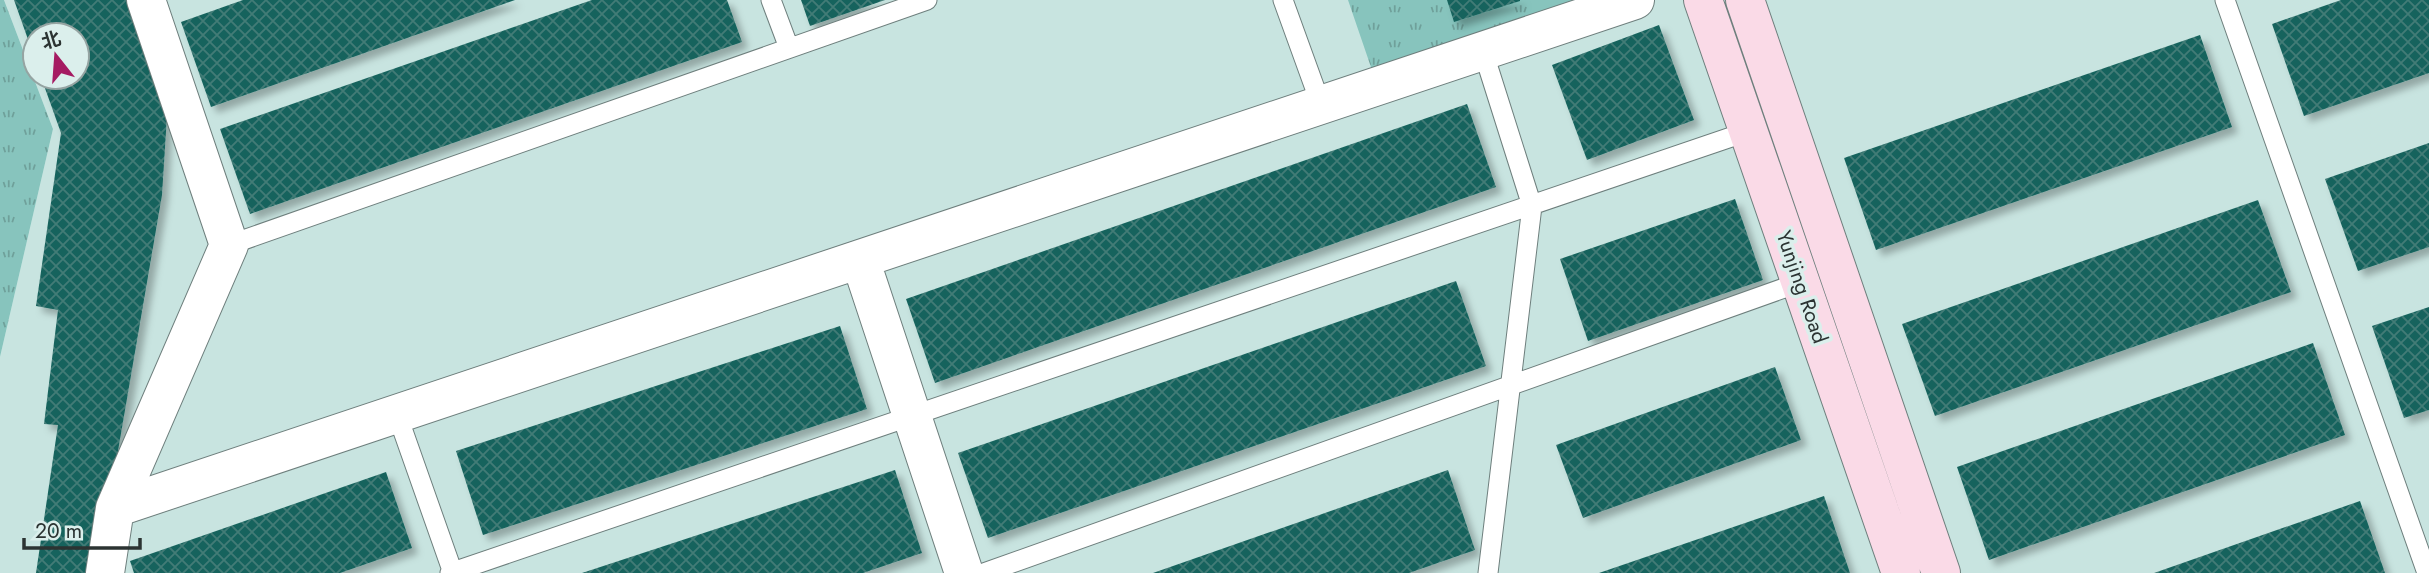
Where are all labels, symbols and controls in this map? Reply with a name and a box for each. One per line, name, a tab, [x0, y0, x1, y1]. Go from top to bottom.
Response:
north arrow	[21, 21, 91, 91]
text: 北	[38, 25, 64, 56]
street label: Yunjing Road	[1769, 227, 1835, 347]
scale bar	[24, 506, 140, 550]
text: 20 m	[35, 516, 82, 546]

